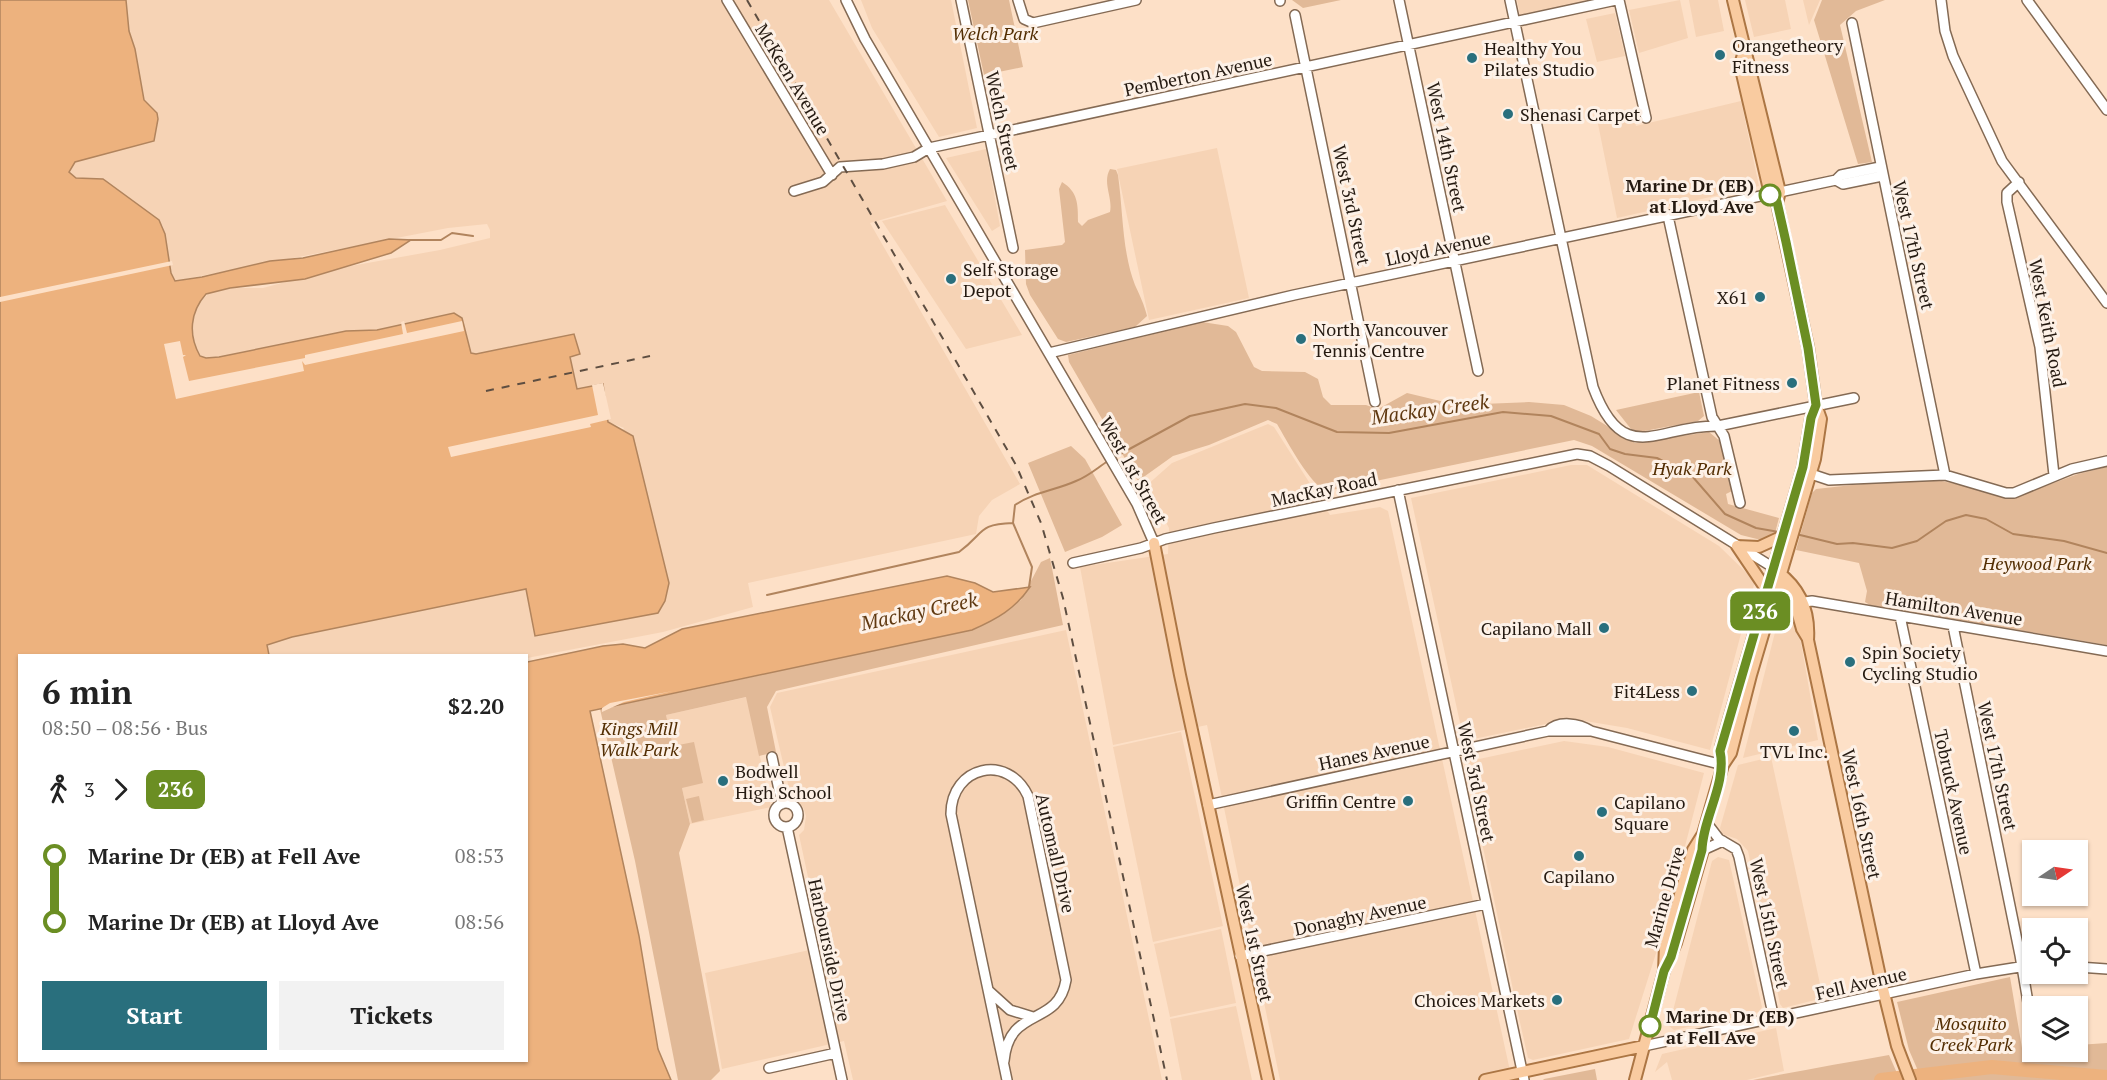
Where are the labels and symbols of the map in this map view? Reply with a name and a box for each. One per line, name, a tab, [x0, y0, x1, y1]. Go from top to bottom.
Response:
street label: McKeen Avenue	[750, 19, 836, 139]
park label: Welch Park	[952, 21, 1039, 45]
place label: Orangetheory Fitness	[1732, 33, 1844, 78]
place label: Healthy You Pilates Studio	[1484, 36, 1595, 81]
street label: Pemberton Avenue	[1122, 47, 1274, 101]
marker: Orangetheory Fitness	[1713, 48, 1727, 62]
marker: Healthy You Pilates Studio	[1465, 51, 1479, 65]
street label: Welch Street	[981, 69, 1025, 173]
street label: West 14th Street	[1422, 80, 1473, 215]
place label: Shenasi Carpet	[1520, 102, 1640, 126]
marker: Shenasi Carpet	[1501, 107, 1515, 121]
street label: West 3rd Street	[1328, 143, 1377, 268]
place label: Marine Dr (EB) at Lloyd Ave	[1625, 173, 1754, 218]
street label: West 17th Street	[1888, 178, 1941, 312]
marker: Marine Dr (EB) at Lloyd Ave	[1759, 184, 1781, 206]
street label: Lloyd Avenue	[1383, 225, 1493, 271]
place label: Self Storage Depot	[963, 257, 1058, 302]
street label: West Keith Road	[2024, 257, 2072, 389]
marker: Self Storage Depot	[944, 272, 958, 286]
place label: X61	[1717, 285, 1748, 309]
marker: X61	[1753, 290, 1767, 304]
place label: North Vancouver Tennis Centre	[1313, 317, 1448, 362]
marker: North Vancouver Tennis Centre	[1294, 332, 1308, 346]
place label: Planet Fitness	[1667, 371, 1780, 395]
marker: Planet Fitness	[1785, 376, 1799, 390]
water label: Mackay Creek	[1368, 387, 1491, 431]
street label: West 1st Street	[1094, 412, 1174, 529]
park label: Hyak Park	[1651, 456, 1732, 480]
street label: MacKay Road	[1269, 466, 1379, 512]
park label: Heywood Park	[1981, 551, 2092, 575]
water label: Mackay Creek	[857, 585, 980, 637]
street label: Hamilton Avenue	[1884, 585, 2024, 631]
line badge: 236	[1726, 592, 1794, 630]
place label: Capilano Mall	[1481, 616, 1592, 640]
marker: Capilano Mall	[1597, 621, 1611, 635]
place label: Spin Society Cycling Studio	[1862, 640, 1978, 685]
marker: Spin Society Cycling Studio	[1843, 655, 1857, 669]
place label: Fit4Less	[1614, 679, 1680, 703]
marker: Fit4Less	[1685, 684, 1699, 698]
street label: West 17th Street	[1973, 699, 2023, 833]
park label: Kings Mill Walk Park	[599, 716, 679, 761]
street label: West 3rd Street	[1453, 720, 1502, 845]
marker: TVL Inc.	[1787, 724, 1801, 738]
street label: Tobruck Avenue	[1929, 727, 1979, 857]
street label: Hanes Avenue	[1316, 729, 1432, 775]
place label: TVL Inc.	[1760, 739, 1828, 763]
street label: West 16th Street	[1837, 747, 1888, 882]
place label: Bodwell High School	[735, 759, 832, 804]
marker: Bodwell High School	[716, 774, 730, 788]
place label: Griffin Centre	[1286, 789, 1396, 813]
place label: Capilano Square	[1614, 790, 1685, 835]
street label: Automall Drive	[1031, 791, 1081, 915]
marker: Griffin Centre	[1401, 794, 1415, 808]
marker: Capilano Square	[1595, 805, 1609, 819]
north arrow	[2022, 840, 2088, 906]
street label: Marine Drive	[1638, 844, 1690, 950]
marker: Capilano	[1572, 849, 1586, 863]
street label: West 15th Street	[1745, 856, 1796, 991]
place label: Capilano	[1543, 864, 1615, 888]
street label: Harbourside Drive	[803, 876, 857, 1024]
street label: West 1st Street	[1231, 882, 1279, 1004]
street label: Donaghy Avenue	[1292, 889, 1428, 941]
street label: Fell Avenue	[1813, 961, 1909, 1005]
place label: Choices Markets	[1414, 988, 1545, 1012]
marker: Choices Markets	[1550, 993, 1564, 1007]
place label: Marine Dr (EB) at Fell Ave	[1666, 1004, 1795, 1049]
park label: Mosquito Creek Park	[1929, 1011, 2013, 1056]
marker: Marine Dr (EB) at Fell Ave	[1639, 1015, 1661, 1037]

